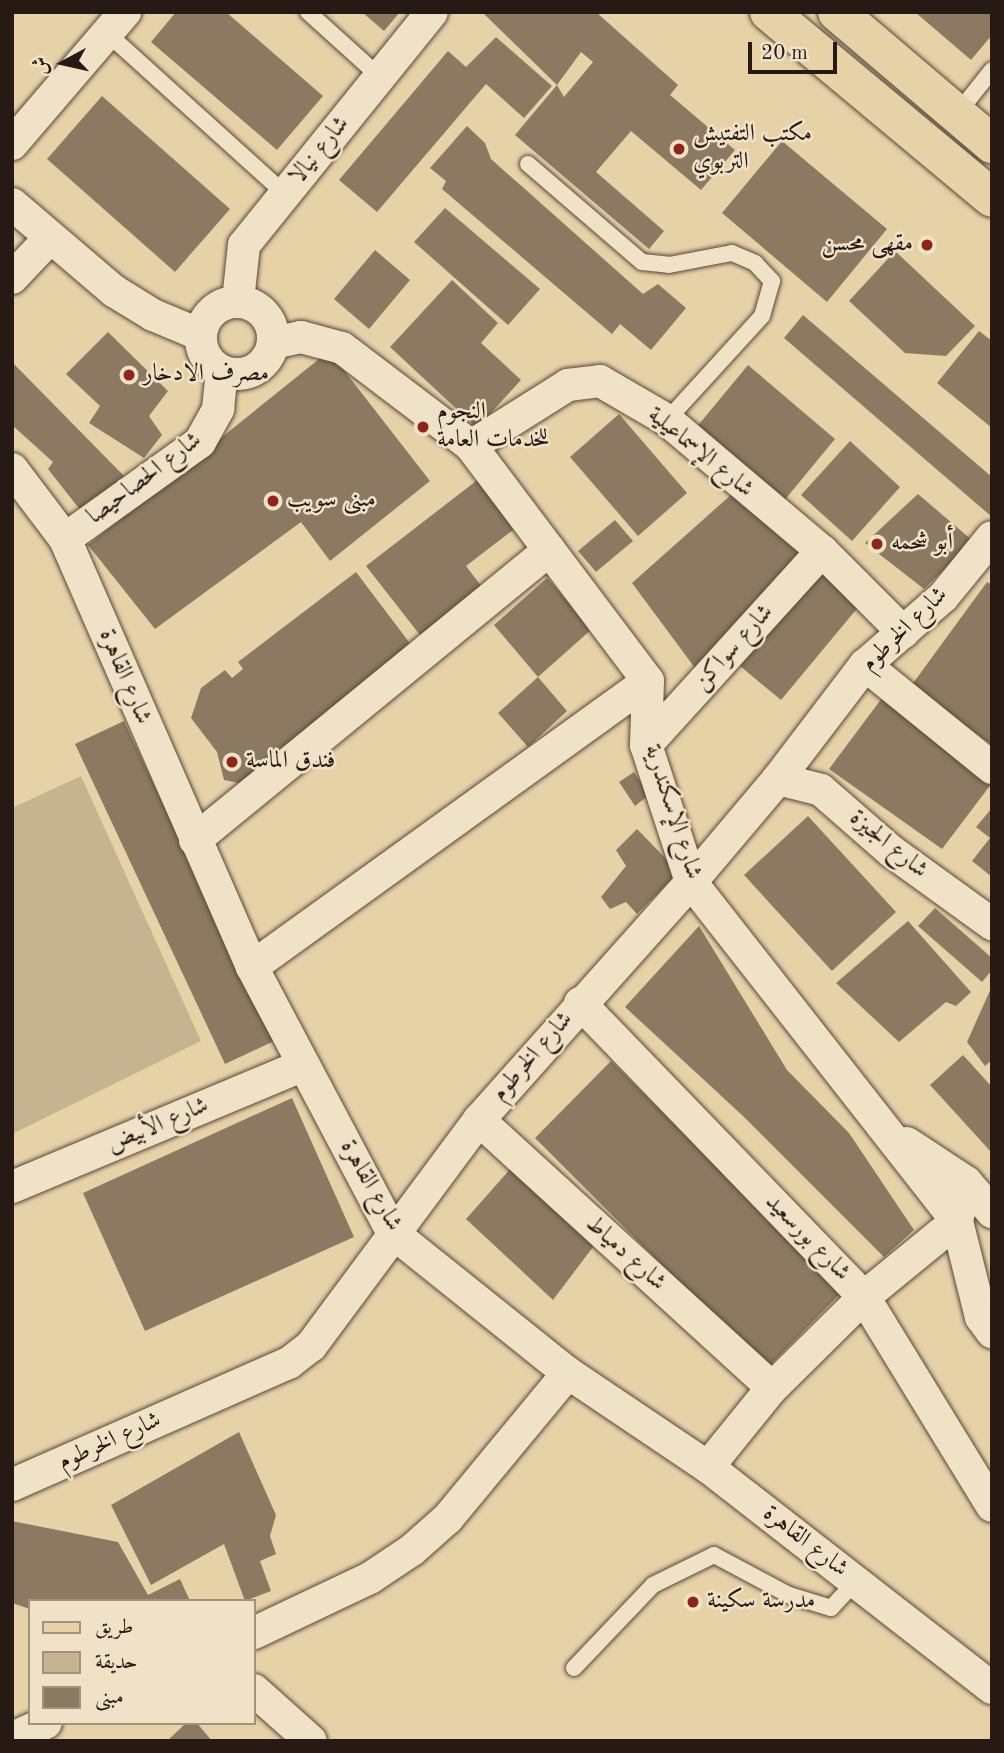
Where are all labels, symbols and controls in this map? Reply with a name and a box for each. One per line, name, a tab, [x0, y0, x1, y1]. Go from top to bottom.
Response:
north arrow	[28, 28, 98, 98]
scale bar	[752, 28, 841, 72]
text: 20 m	[761, 43, 808, 64]
text: ش	[31, 55, 52, 77]
street label: شارع نيالا	[284, 111, 356, 191]
place label: مكتب التفتيش التربوي	[693, 121, 812, 177]
marker: مكتب التفتيش التربوي	[671, 141, 687, 157]
place label: مقهى محسن	[822, 231, 913, 259]
marker: مقهى محسن	[919, 237, 935, 253]
place label: مصرف الادخار	[143, 361, 269, 389]
marker: مصرف الادخار	[121, 367, 137, 383]
place label: النجوم للخدمات العامة	[437, 399, 549, 455]
street label: شارع الإسماعيلية	[641, 401, 759, 505]
marker: النجوم للخدمات العامة	[415, 419, 431, 435]
street label: شارع الحصاحيصا	[82, 427, 208, 531]
place label: مبنى سويب	[287, 487, 376, 515]
marker: مبنى سويب	[265, 493, 281, 509]
place label: أبو شحمه	[891, 530, 953, 558]
marker: أبو شحمه	[869, 536, 885, 552]
street label: شارع الخرطوم	[856, 582, 954, 678]
street label: شارع سواكن	[688, 599, 780, 697]
street label: شارع القاهرة	[91, 625, 157, 729]
street label: شارع الإسكندرية	[637, 741, 707, 883]
place label: فندق الماسة	[246, 748, 335, 776]
marker: فندق الماسة	[224, 754, 240, 770]
street label: شارع الجيزة	[843, 805, 933, 885]
street label: شارع الخرطوم	[486, 1006, 580, 1108]
street label: شارع الأبيض	[103, 1092, 213, 1160]
street label: شارع القاهرة	[332, 1135, 408, 1237]
street label: شارع بورسعيد	[758, 1188, 856, 1288]
street label: شارع دمياط	[579, 1210, 671, 1298]
street label: شارع الخرطوم	[54, 1407, 166, 1477]
street label: شارع القاهرة	[757, 1500, 853, 1584]
place label: مدرسة سكينة	[707, 1588, 815, 1616]
marker: مدرسة سكينة	[685, 1594, 701, 1610]
legend	[28, 1599, 256, 1725]
text: طريق	[95, 1617, 133, 1638]
text: حديقة	[95, 1652, 138, 1673]
text: مبنى	[95, 1687, 124, 1708]

